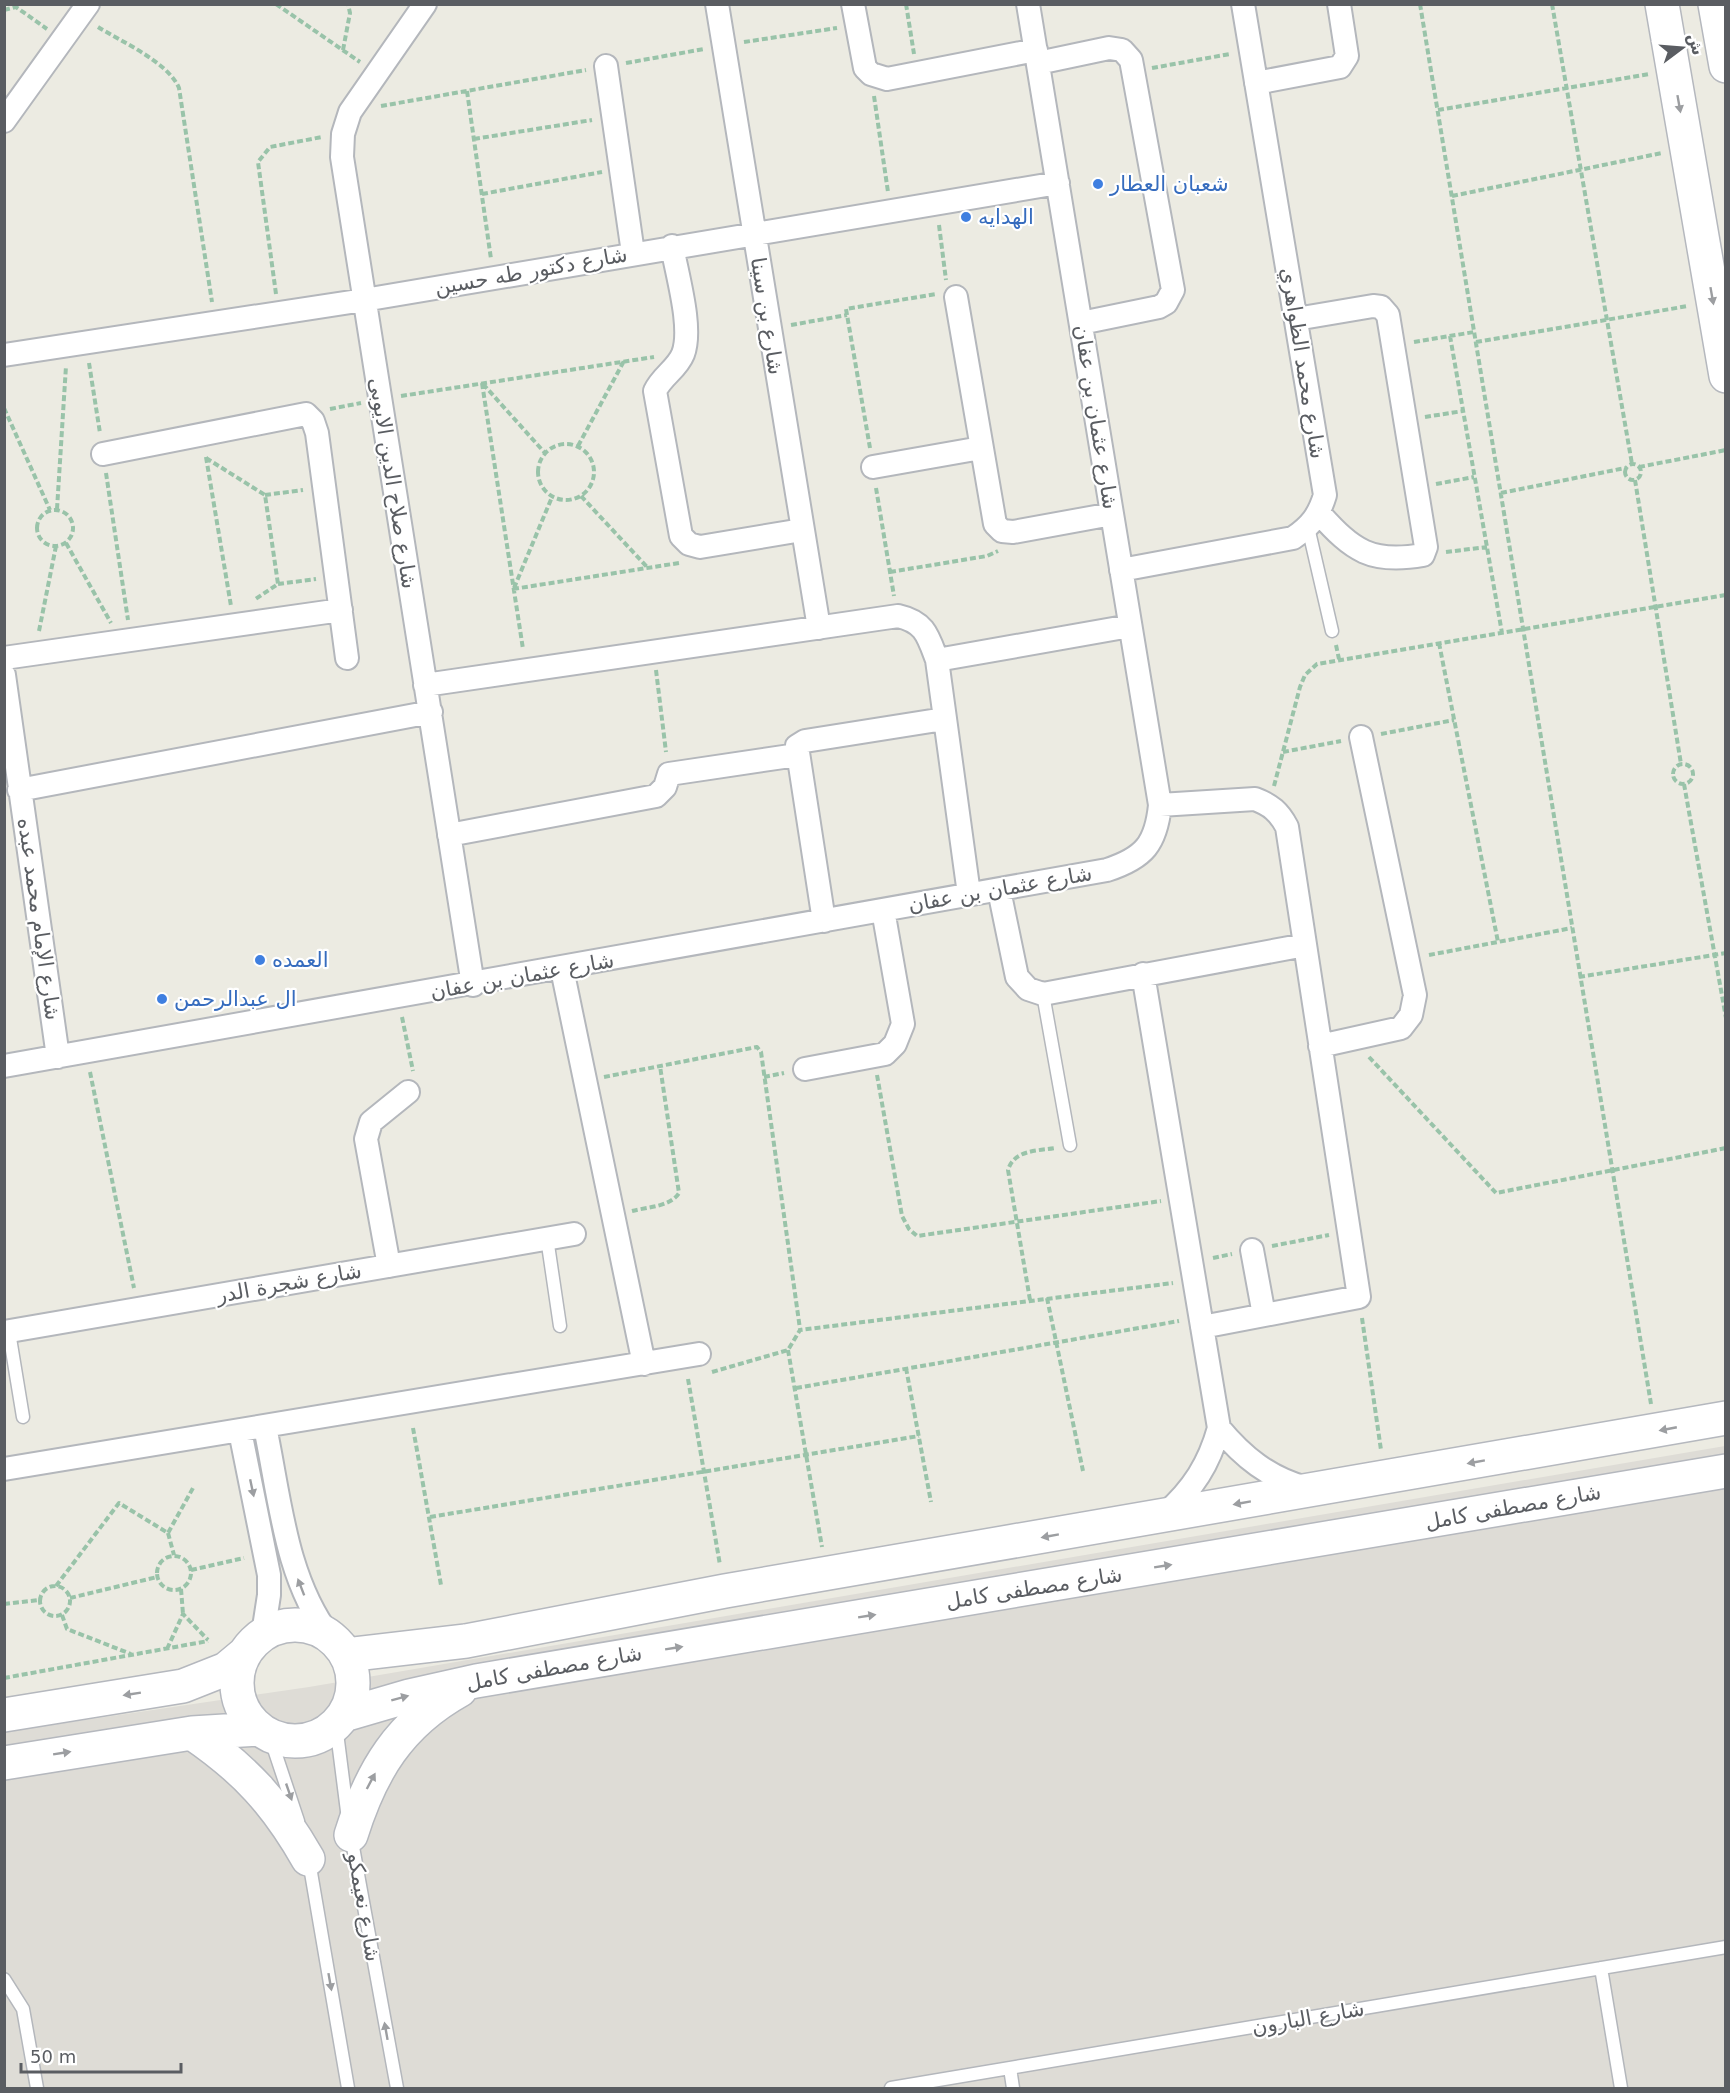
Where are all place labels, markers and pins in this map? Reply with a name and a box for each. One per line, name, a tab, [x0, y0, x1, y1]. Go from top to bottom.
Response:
place label: شعبان العطار	[1109, 172, 1229, 196]
marker: شعبان العطار	[1091, 177, 1105, 191]
place label: الهدايه	[978, 205, 1034, 229]
marker: الهدايه	[959, 210, 973, 224]
place label: العمده	[272, 948, 329, 972]
marker: العمده	[253, 953, 267, 967]
place label: ال عبدالرحمن	[174, 987, 297, 1011]
marker: ال عبدالرحمن	[155, 992, 169, 1006]

